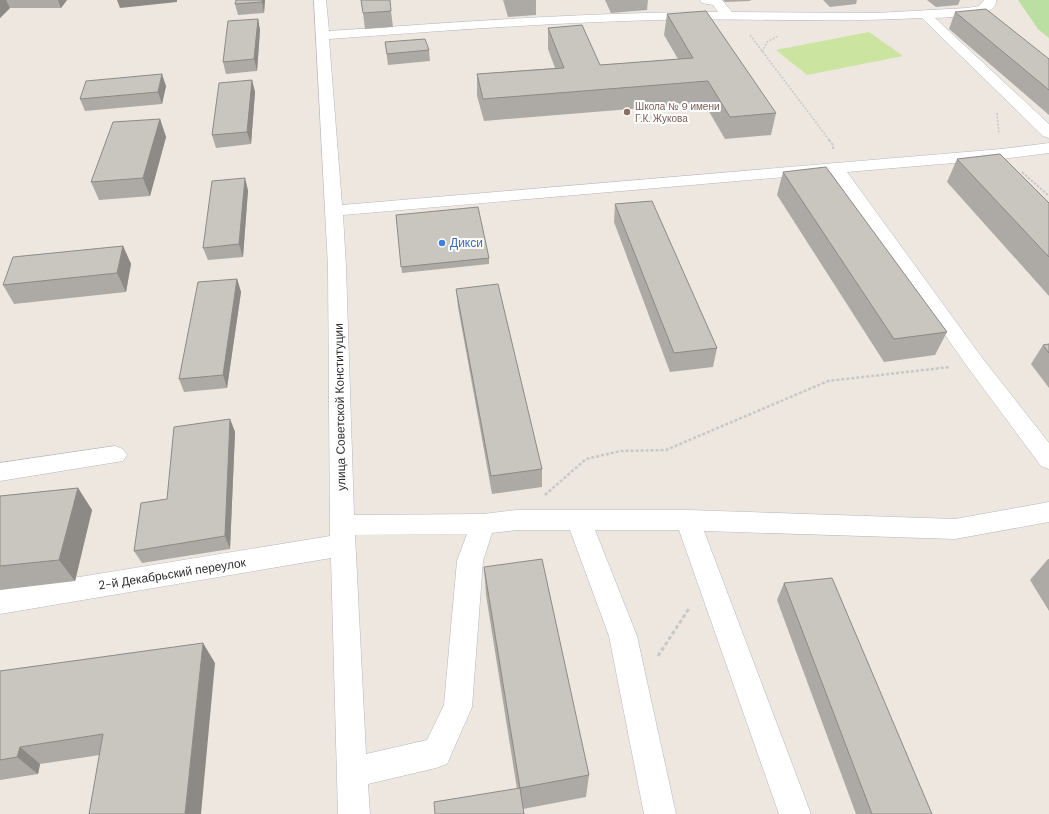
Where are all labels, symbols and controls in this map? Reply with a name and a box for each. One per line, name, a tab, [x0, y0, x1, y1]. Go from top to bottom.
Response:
place label: Школа № 9 имени Г.К. Жукова	[635, 100, 720, 125]
marker: Школа № 9 имени Г.К. Жукова	[622, 107, 632, 117]
place label: Дикси	[450, 235, 483, 251]
marker: Дикси	[437, 238, 447, 248]
street label: улица Советской Конституции	[331, 323, 349, 491]
street label: 2-й Декабрьский переулок	[97, 554, 248, 594]

